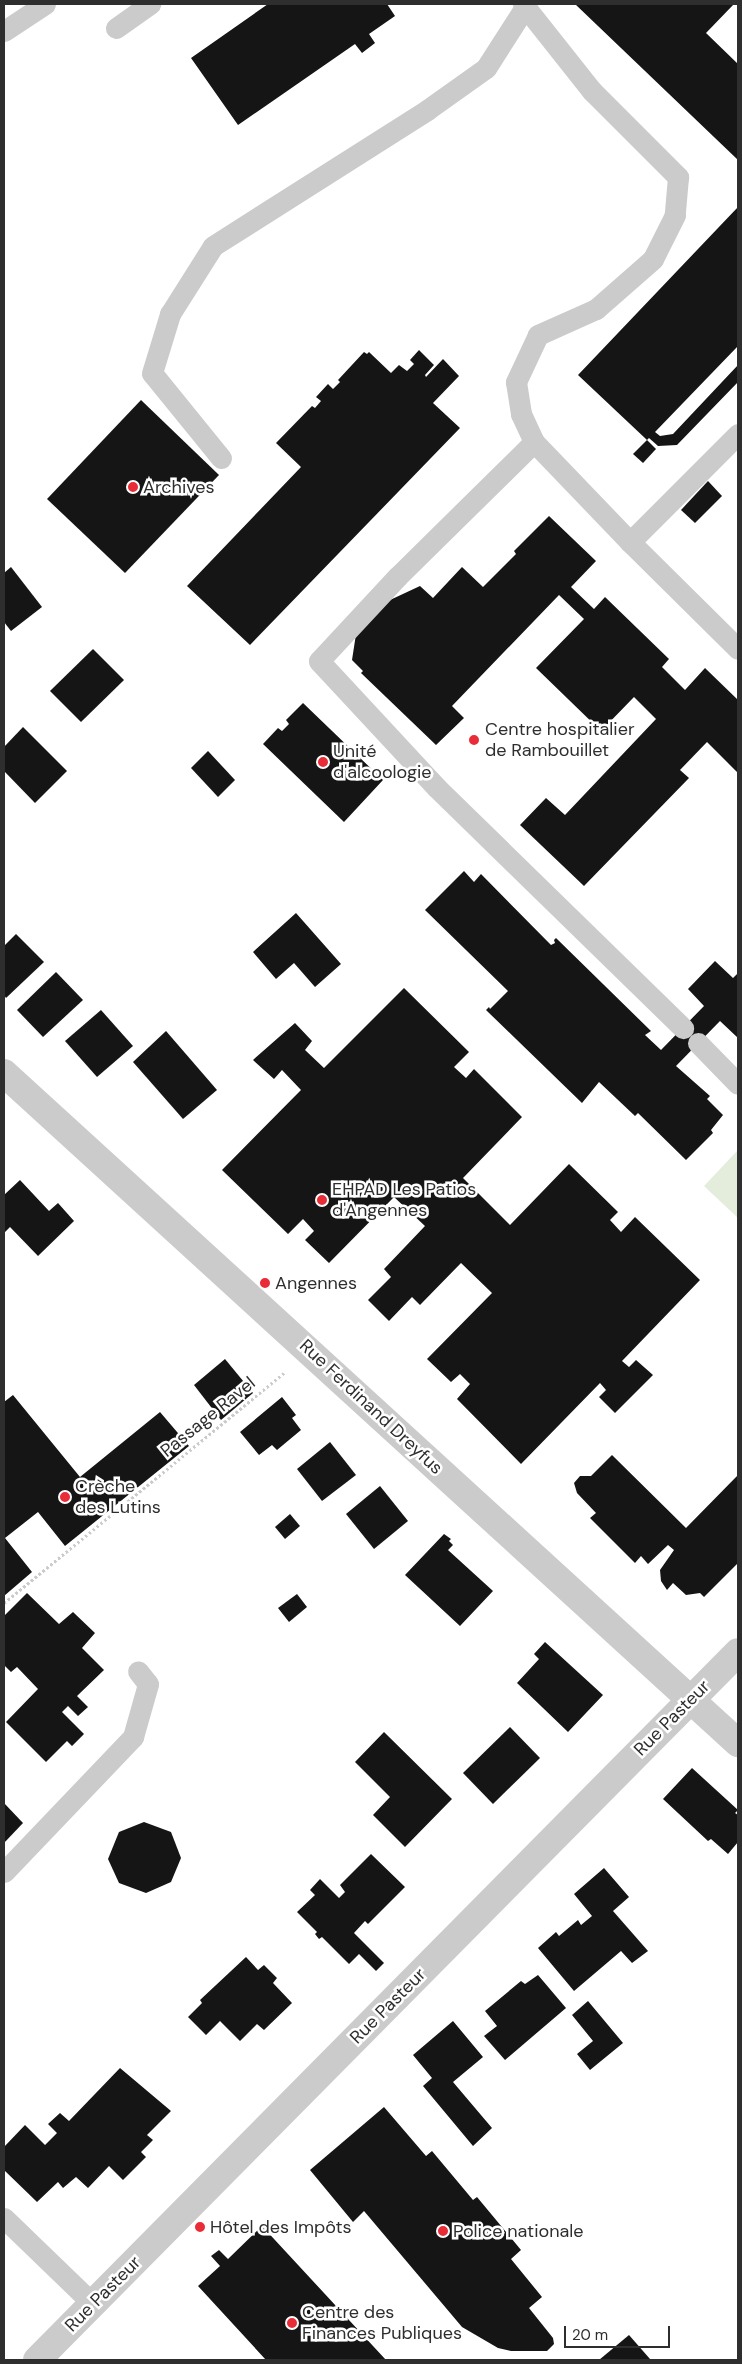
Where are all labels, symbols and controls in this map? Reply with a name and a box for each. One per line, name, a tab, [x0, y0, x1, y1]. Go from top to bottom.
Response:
place label: Archives	[143, 476, 215, 498]
marker: Archives	[127, 481, 139, 493]
place label: Centre hospitalier de Rambouillet	[485, 719, 635, 762]
marker: Centre hospitalier de Rambouillet	[467, 733, 481, 747]
place label: Unité d'alcoologie	[333, 741, 431, 784]
marker: Unité d'alcoologie	[317, 756, 329, 768]
place label: EHPAD Les Patios d'Angennes	[332, 1179, 476, 1222]
marker: EHPAD Les Patios d'Angennes	[316, 1194, 328, 1206]
place label: Angennes	[275, 1272, 357, 1294]
marker: Angennes	[259, 1277, 271, 1289]
street label: Rue Ferdinand Dreyfus	[295, 1335, 447, 1479]
street label: Passage Ravel	[156, 1372, 260, 1462]
place label: Crèche des Lutins	[75, 1476, 161, 1518]
marker: Crèche des Lutins	[59, 1491, 71, 1503]
street label: Rue Pasteur	[630, 1676, 714, 1760]
street label: Rue Pasteur	[346, 1964, 430, 2048]
place label: Hôtel des Impôts	[210, 2216, 352, 2238]
place label: Police nationale	[453, 2220, 584, 2242]
marker: Hôtel des Impôts	[194, 2221, 206, 2233]
marker: Police nationale	[437, 2225, 449, 2237]
street label: Rue Pasteur	[61, 2252, 145, 2336]
place label: Centre des Finances Publiques	[302, 2302, 462, 2344]
scale bar	[567, 2316, 673, 2348]
marker: Centre des Finances Publiques	[286, 2317, 298, 2329]
text: 20 m	[572, 2325, 608, 2345]

